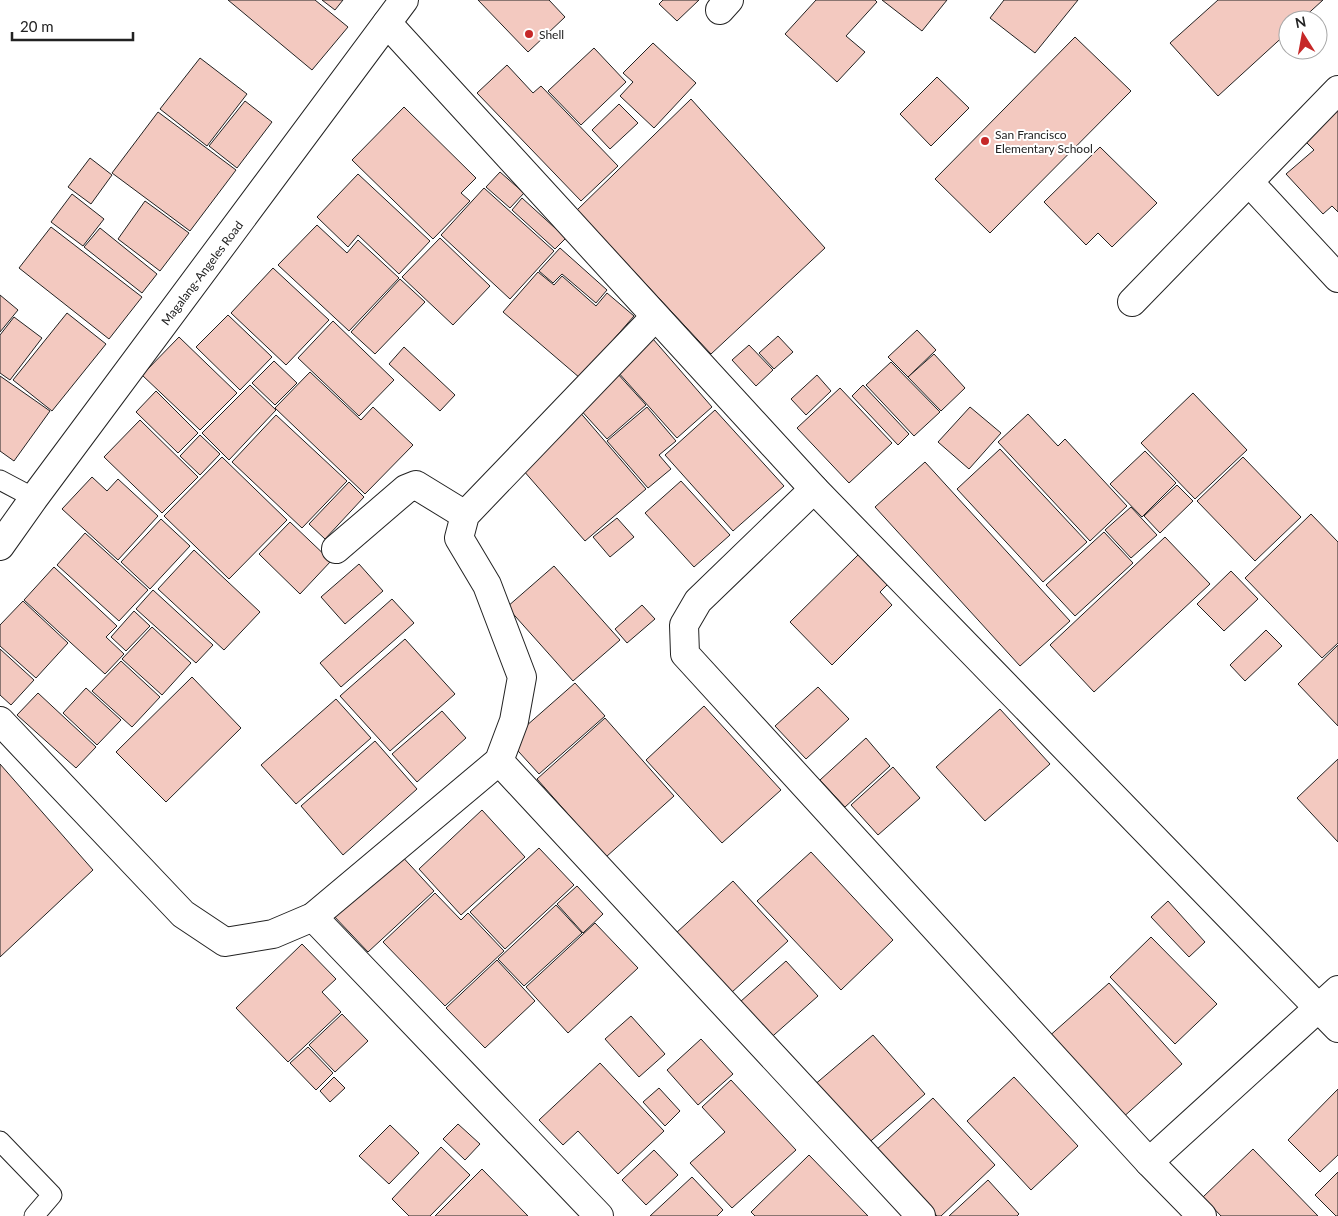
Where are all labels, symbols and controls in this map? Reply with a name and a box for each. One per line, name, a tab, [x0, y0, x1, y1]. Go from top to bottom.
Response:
scale bar	[12, 10, 134, 42]
north arrow	[1278, 10, 1328, 60]
text: N	[1294, 12, 1307, 31]
text: 20 m	[20, 17, 54, 35]
place label: Shell	[539, 27, 564, 42]
marker: Shell	[523, 28, 535, 40]
place label: San Francisco Elementary School	[995, 127, 1093, 156]
marker: San Francisco Elementary School	[979, 135, 991, 147]
street label: Magalang-Angeles Road	[158, 218, 246, 328]

